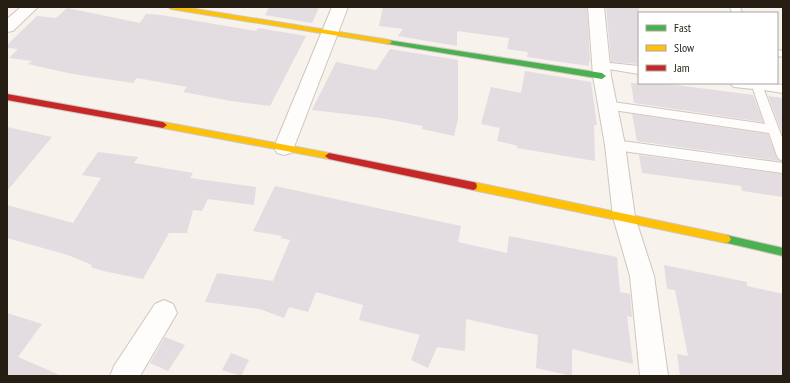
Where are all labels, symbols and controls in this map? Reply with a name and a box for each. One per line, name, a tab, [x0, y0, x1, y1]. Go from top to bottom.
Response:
legend	[638, 12, 778, 84]
text: Fast	[674, 20, 692, 35]
text: Slow	[674, 40, 695, 55]
text: Jam	[673, 60, 690, 75]

